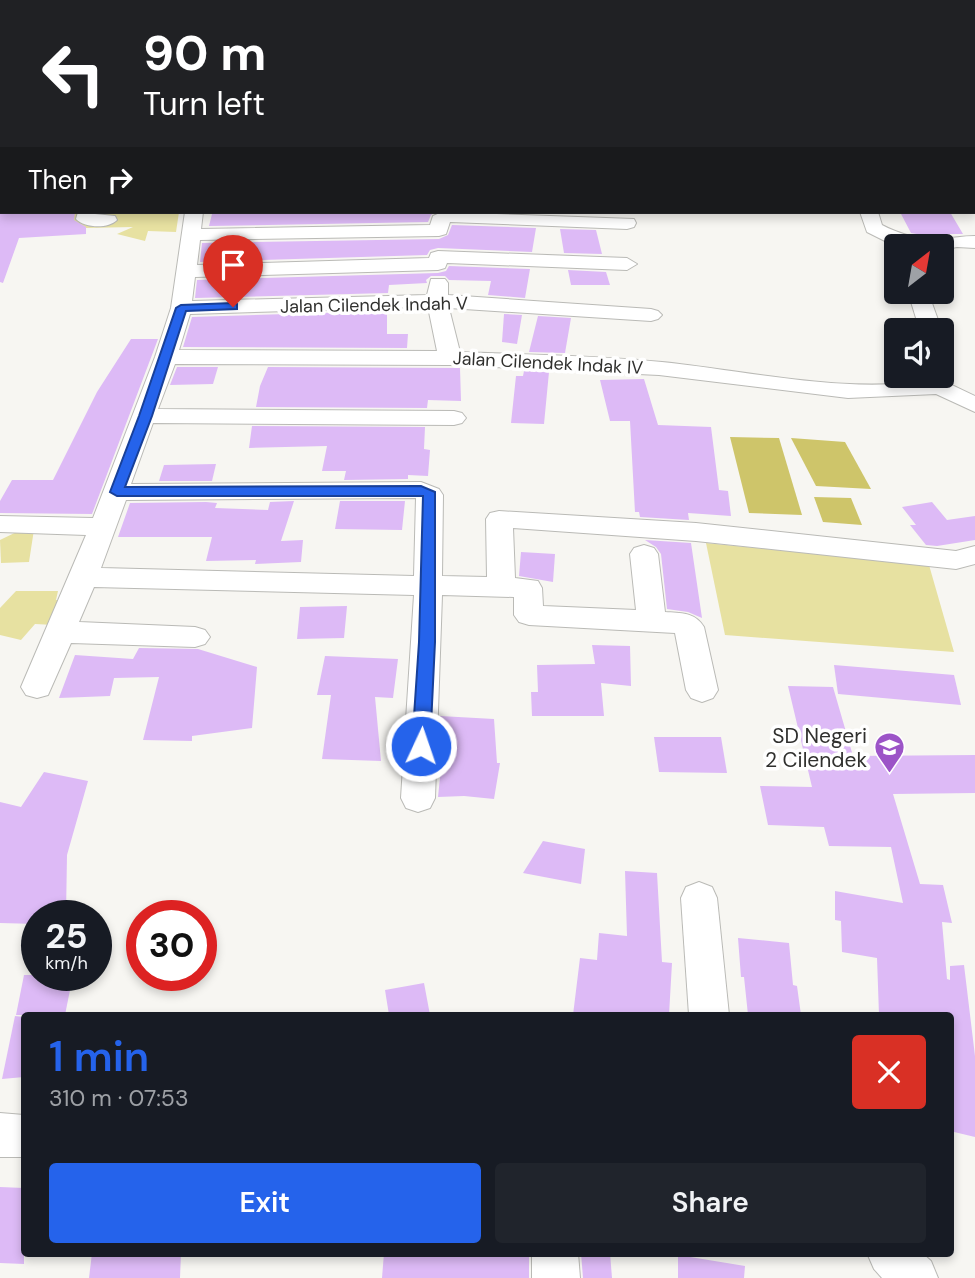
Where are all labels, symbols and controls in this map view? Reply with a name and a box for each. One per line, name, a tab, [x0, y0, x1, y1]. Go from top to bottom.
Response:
text: 90 m	[143, 21, 266, 85]
icon: left	[28, 28, 119, 119]
text: Turn left	[143, 83, 265, 125]
icon: right	[101, 161, 139, 199]
text: Then	[28, 163, 87, 197]
north arrow	[884, 234, 954, 304]
map controls	[884, 234, 954, 388]
pin	[203, 235, 263, 307]
icon: arrive	[214, 246, 252, 284]
street label: Jalan Cilendek Indah V	[280, 291, 468, 319]
button: sound	[884, 318, 954, 388]
street label: Jalan Cilendek Indak IV	[452, 346, 644, 380]
position arrow	[384, 709, 458, 783]
place label: SD Negeri 2 Cilendek	[765, 722, 867, 774]
school or university icon: SD Negeri 2 Cilendek	[873, 731, 907, 775]
speed limit sign: 30	[126, 900, 217, 991]
text: 25	[46, 913, 87, 959]
text: km/h	[45, 951, 88, 975]
text: 1 min	[49, 1029, 149, 1084]
button: close	[852, 1035, 926, 1109]
text: 310 m · 07:53	[49, 1083, 188, 1113]
button: Exit	[49, 1163, 481, 1243]
button: Share	[495, 1163, 926, 1243]

